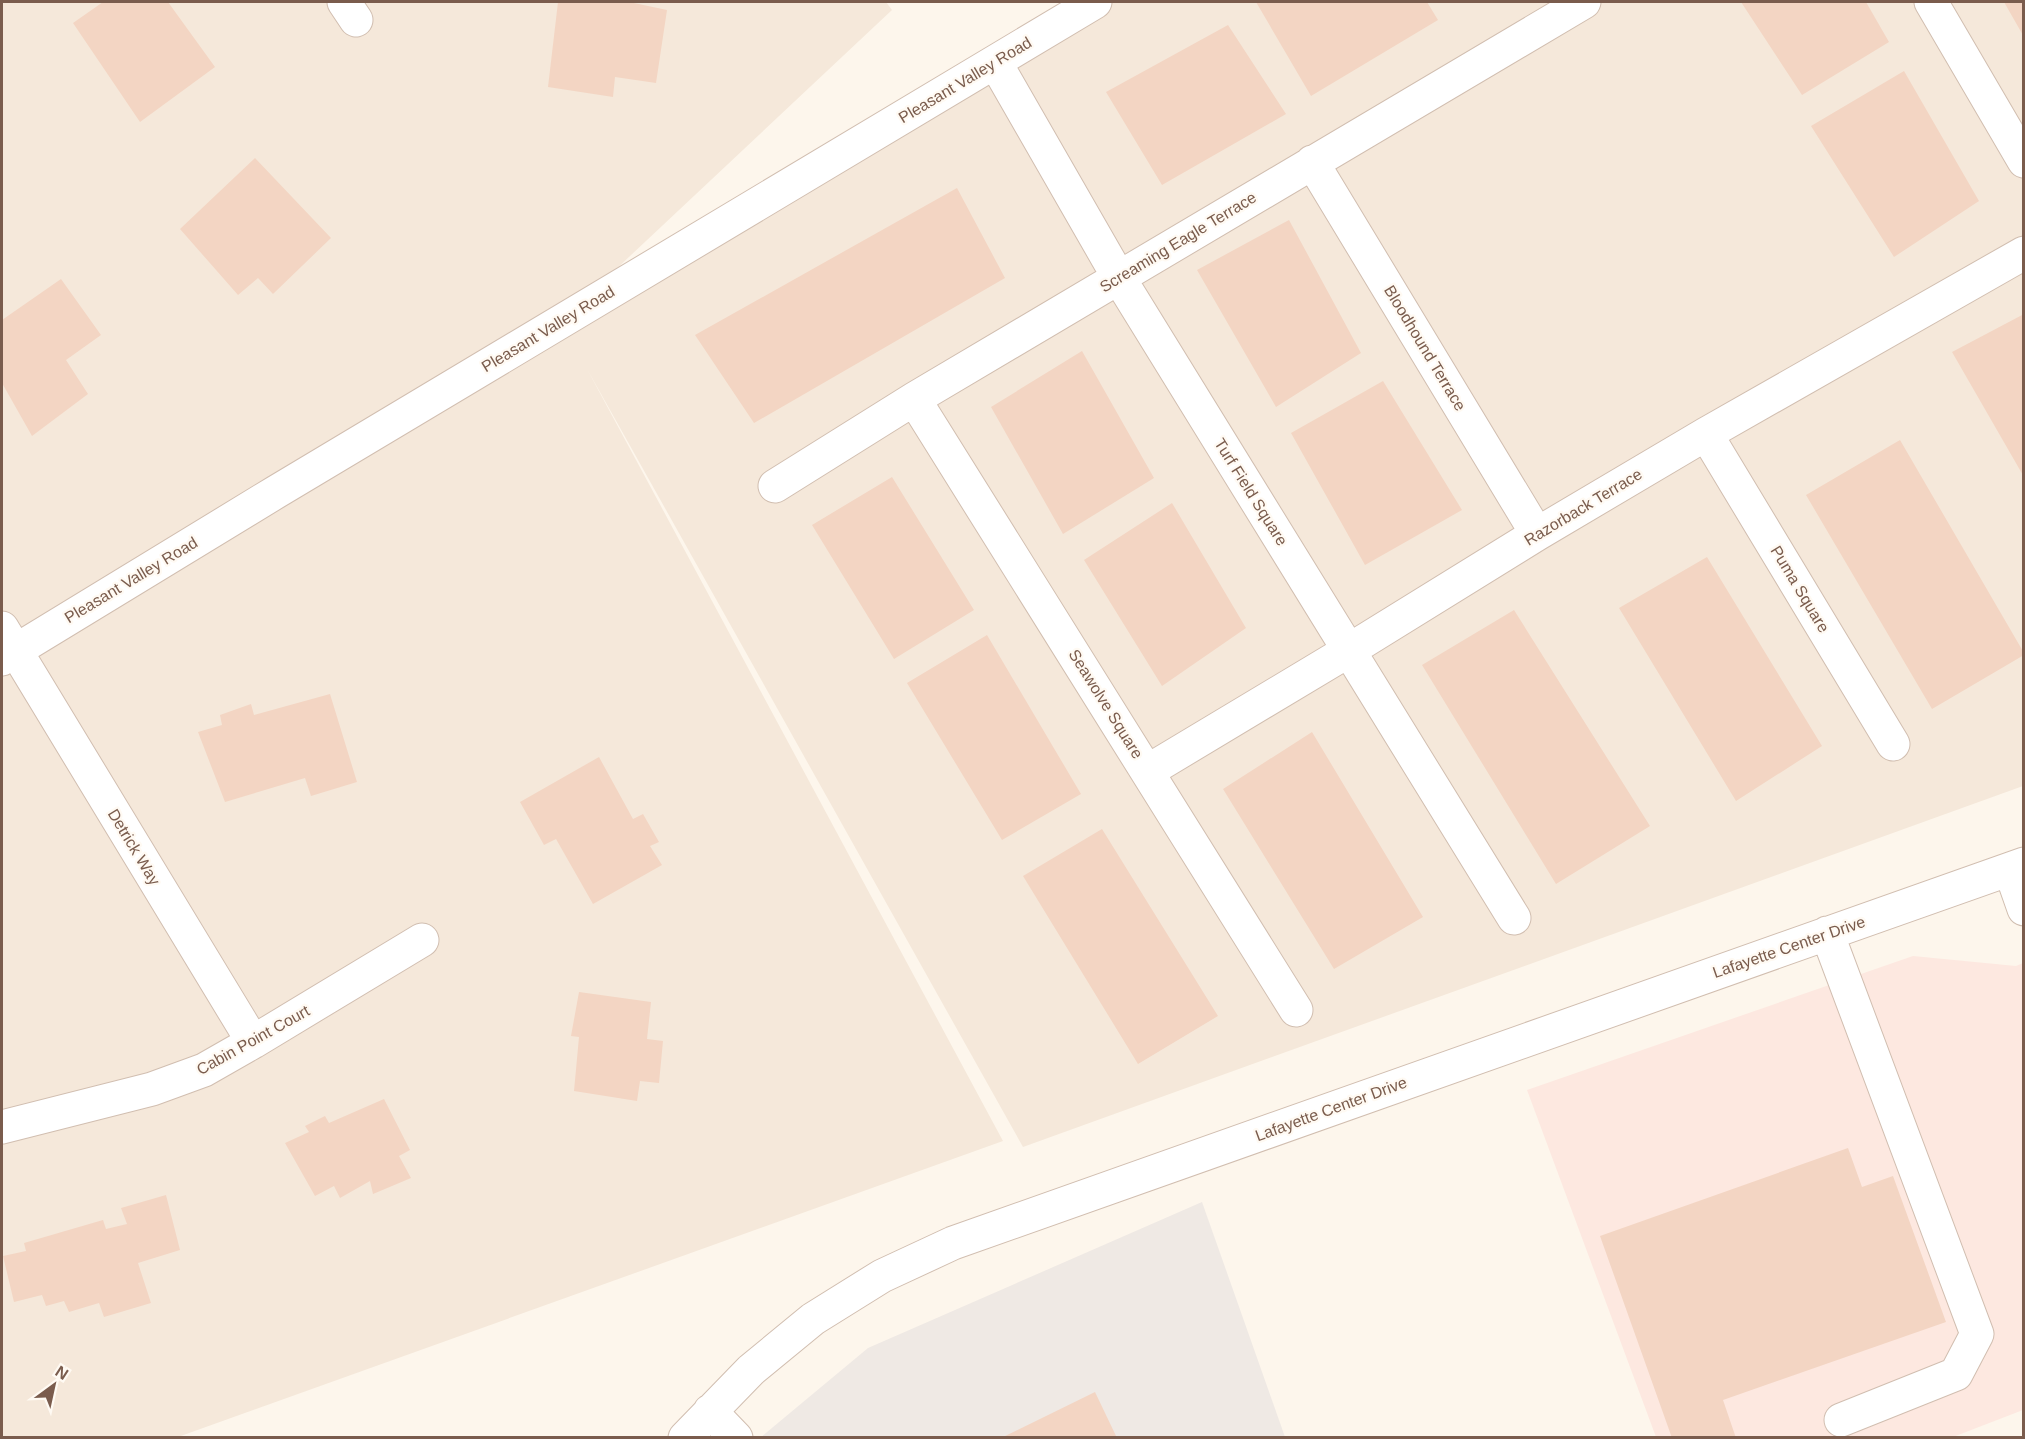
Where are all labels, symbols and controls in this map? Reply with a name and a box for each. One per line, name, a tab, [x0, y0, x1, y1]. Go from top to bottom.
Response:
street label: Pleasant Valley Road	[896, 34, 1034, 126]
street label: Screaming Eagle Terrace	[1097, 188, 1259, 295]
street label: Bloodhound Terrace	[1381, 282, 1469, 414]
street label: Pleasant Valley Road	[479, 283, 617, 375]
street label: Turf Field Square	[1211, 435, 1291, 549]
street label: Razorback Terrace	[1521, 465, 1645, 549]
street label: Pleasant Valley Road	[62, 534, 200, 626]
street label: Puma Square	[1768, 543, 1833, 635]
street label: Seawolve Square	[1066, 646, 1146, 762]
street label: Detrick Way	[105, 806, 163, 888]
street label: Lafayette Center Drive	[1711, 913, 1868, 981]
street label: Cabin Point Court	[194, 1002, 313, 1078]
street label: Lafayette Center Drive	[1253, 1074, 1409, 1144]
north arrow	[24, 1355, 84, 1415]
text: N	[52, 1363, 71, 1383]

